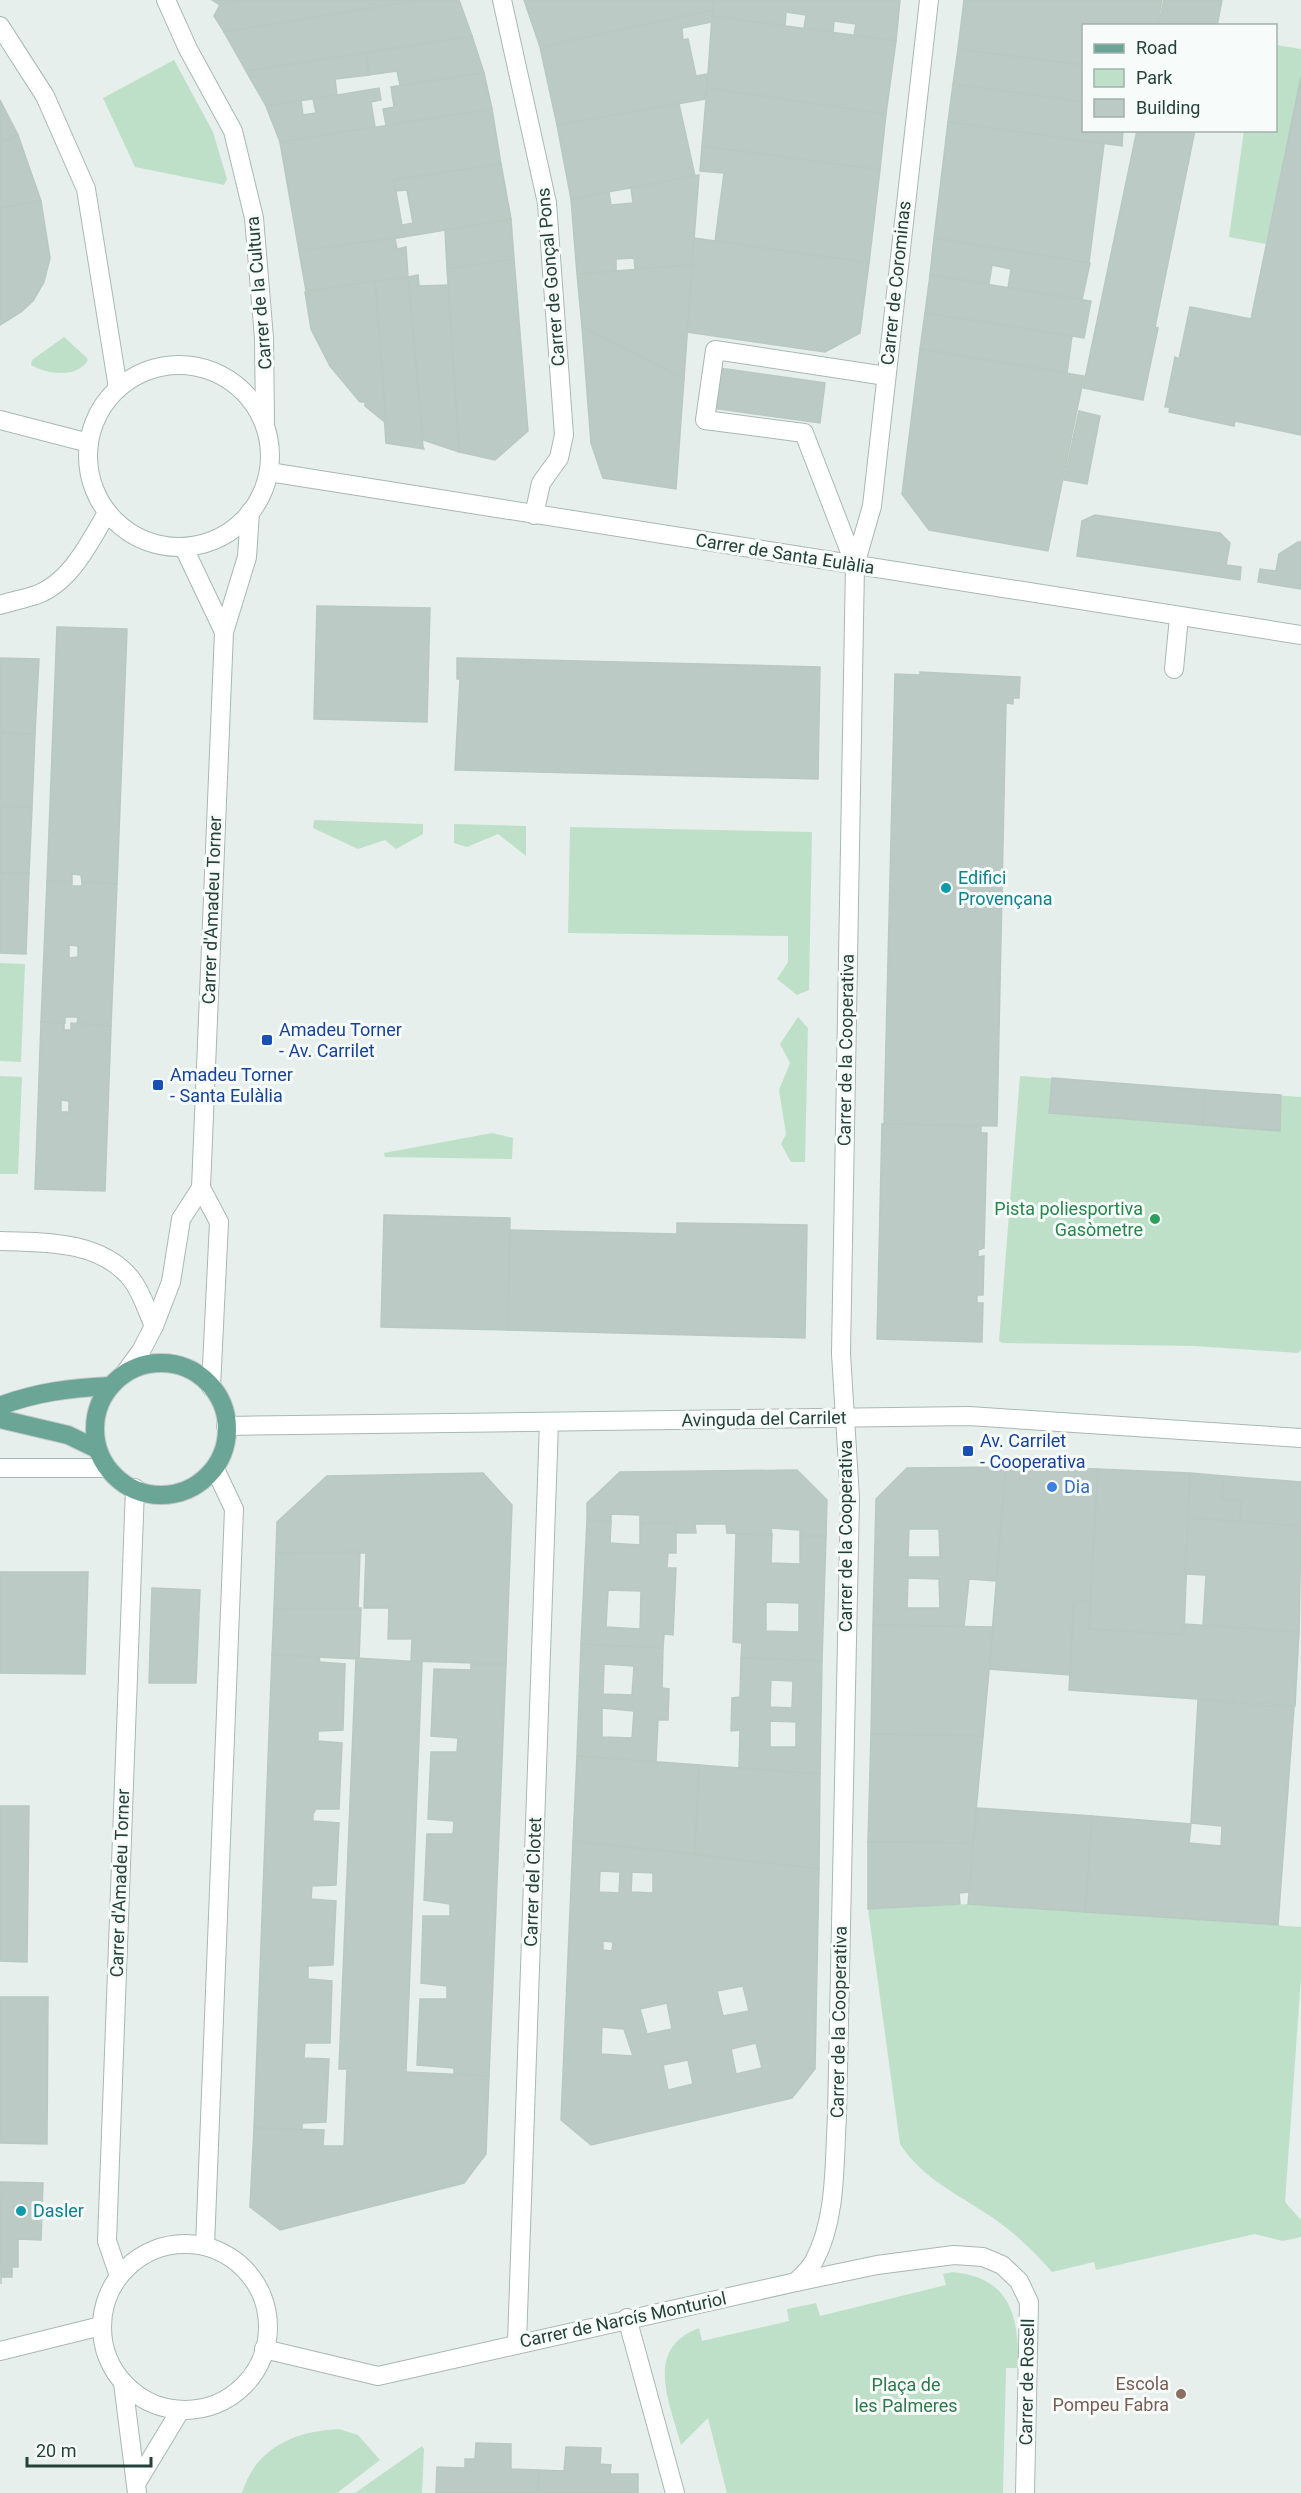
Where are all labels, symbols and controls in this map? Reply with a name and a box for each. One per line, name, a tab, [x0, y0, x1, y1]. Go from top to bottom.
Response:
legend	[1082, 24, 1277, 132]
text: Road	[1136, 37, 1177, 58]
text: Park	[1136, 67, 1173, 88]
text: Building	[1136, 97, 1200, 118]
street label: Carrer de Gonçal Pons	[532, 187, 569, 367]
street label: Carrer de Corominas	[876, 200, 915, 366]
street label: Carrer de la Cultura	[241, 216, 276, 371]
street label: Carrer de Santa Eulàlia	[694, 529, 876, 578]
street label: Carrer d'Amadeu Torner	[198, 815, 225, 1005]
place label: Edifici Provençana	[958, 867, 1052, 909]
marker: Edifici Provençana	[939, 881, 953, 895]
street label: Carrer de la Cooperativa	[833, 954, 858, 1146]
place label: Amadeu Torner - Av. Carrilet	[279, 1019, 402, 1061]
marker: Amadeu Torner - Av. Carrilet	[260, 1033, 274, 1047]
place label: Amadeu Torner - Santa Eulàlia	[170, 1064, 293, 1106]
marker: Amadeu Torner - Santa Eulàlia	[151, 1078, 165, 1092]
place label: Pista poliesportiva Gasòmetre	[994, 1198, 1143, 1240]
marker: Pista poliesportiva Gasòmetre	[1148, 1212, 1162, 1226]
street label: Avinguda del Carrilet	[681, 1407, 847, 1430]
place label: Av. Carrilet - Cooperativa	[980, 1430, 1086, 1472]
street label: Carrer de la Cooperativa	[835, 1440, 856, 1632]
marker: Av. Carrilet - Cooperativa	[961, 1444, 975, 1458]
place label: Dia	[1064, 1476, 1090, 1497]
marker: Dia	[1045, 1480, 1059, 1494]
street label: Carrer d'Amadeu Torner	[106, 1788, 133, 1978]
street label: Carrer del Clotet	[520, 1817, 545, 1947]
street label: Carrer de la Cooperativa	[826, 1926, 851, 2118]
place label: Dasler	[33, 2200, 84, 2221]
marker: Dasler	[14, 2204, 28, 2218]
street label: Carrer de Narcís Monturiol	[518, 2287, 728, 2352]
street label: Carrer de Rosell	[1015, 2318, 1038, 2446]
place label: Escola Pompeu Fabra	[1053, 2373, 1169, 2415]
park label: Plaça de les Palmeres	[854, 2374, 958, 2416]
marker: Escola Pompeu Fabra	[1174, 2387, 1188, 2401]
scale bar	[27, 2430, 152, 2468]
text: 20 m	[36, 2440, 76, 2461]

